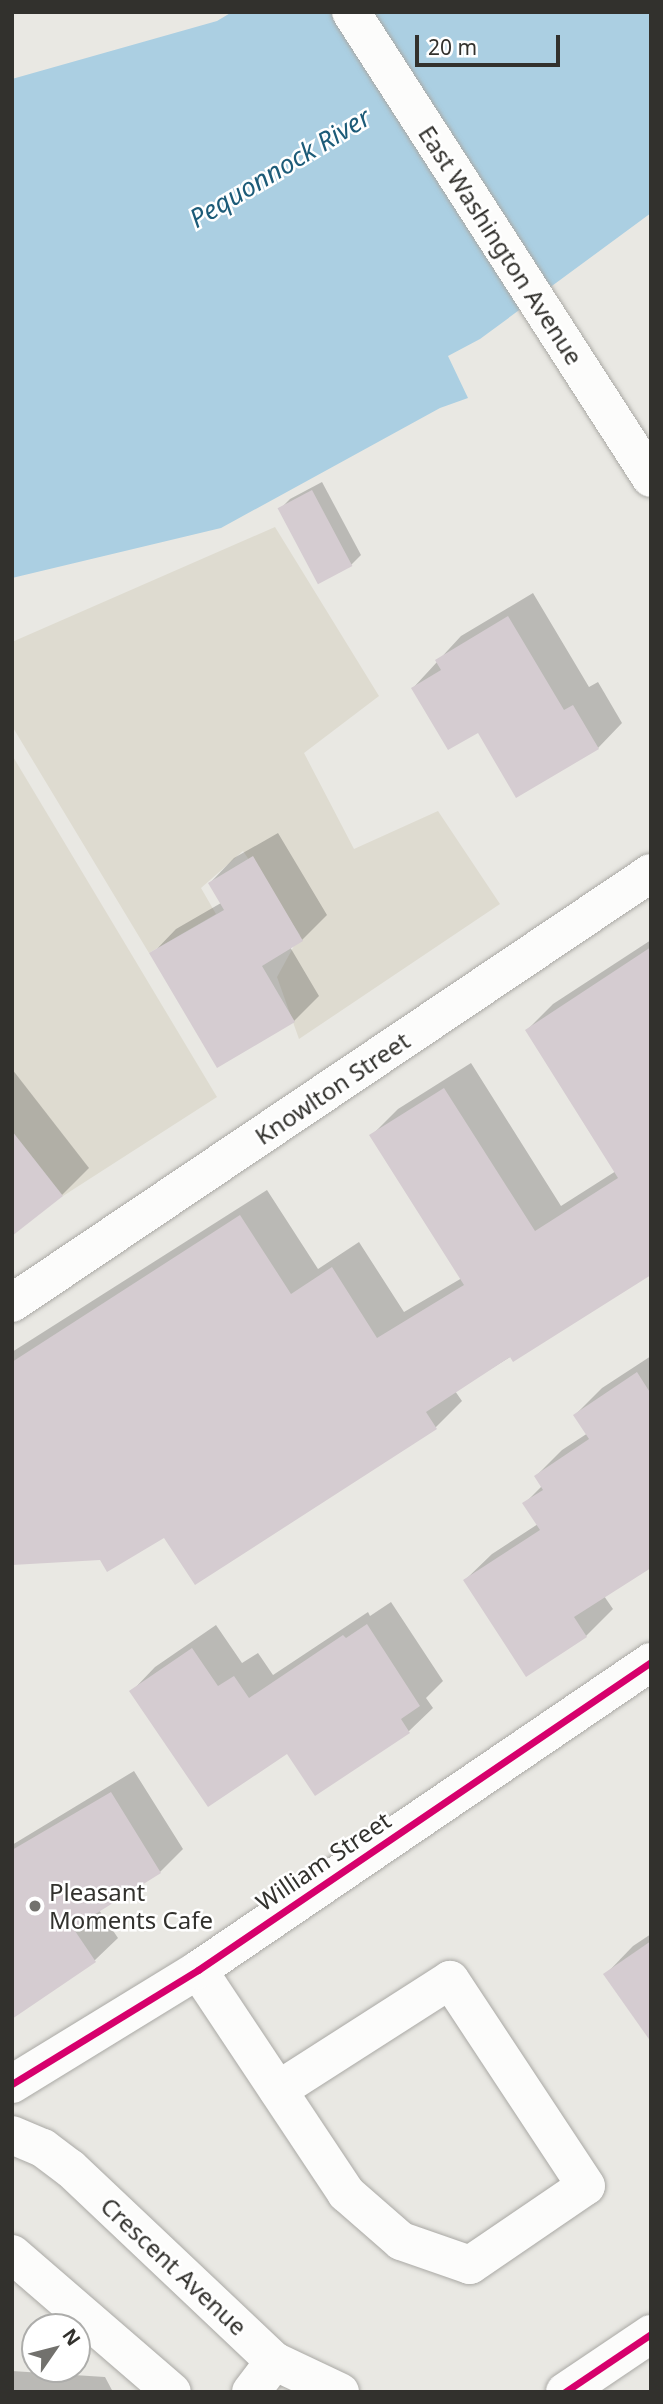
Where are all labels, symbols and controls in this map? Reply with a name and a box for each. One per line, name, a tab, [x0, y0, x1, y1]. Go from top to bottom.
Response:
scale bar	[418, 21, 563, 65]
text: 20 m	[428, 33, 477, 61]
water label: Pequonnock River	[184, 102, 376, 234]
street label: East Washington Avenue	[413, 120, 589, 370]
street label: Knowlton Street	[249, 1026, 415, 1150]
street label: William Street	[250, 1805, 396, 1917]
place label: Pleasant Moments Cafe	[49, 1878, 213, 1934]
marker: Pleasant Moments Cafe	[27, 1898, 43, 1914]
street label: Crescent Avenue	[95, 2191, 253, 2341]
north arrow	[21, 2313, 91, 2383]
text: N	[56, 2323, 87, 2351]

